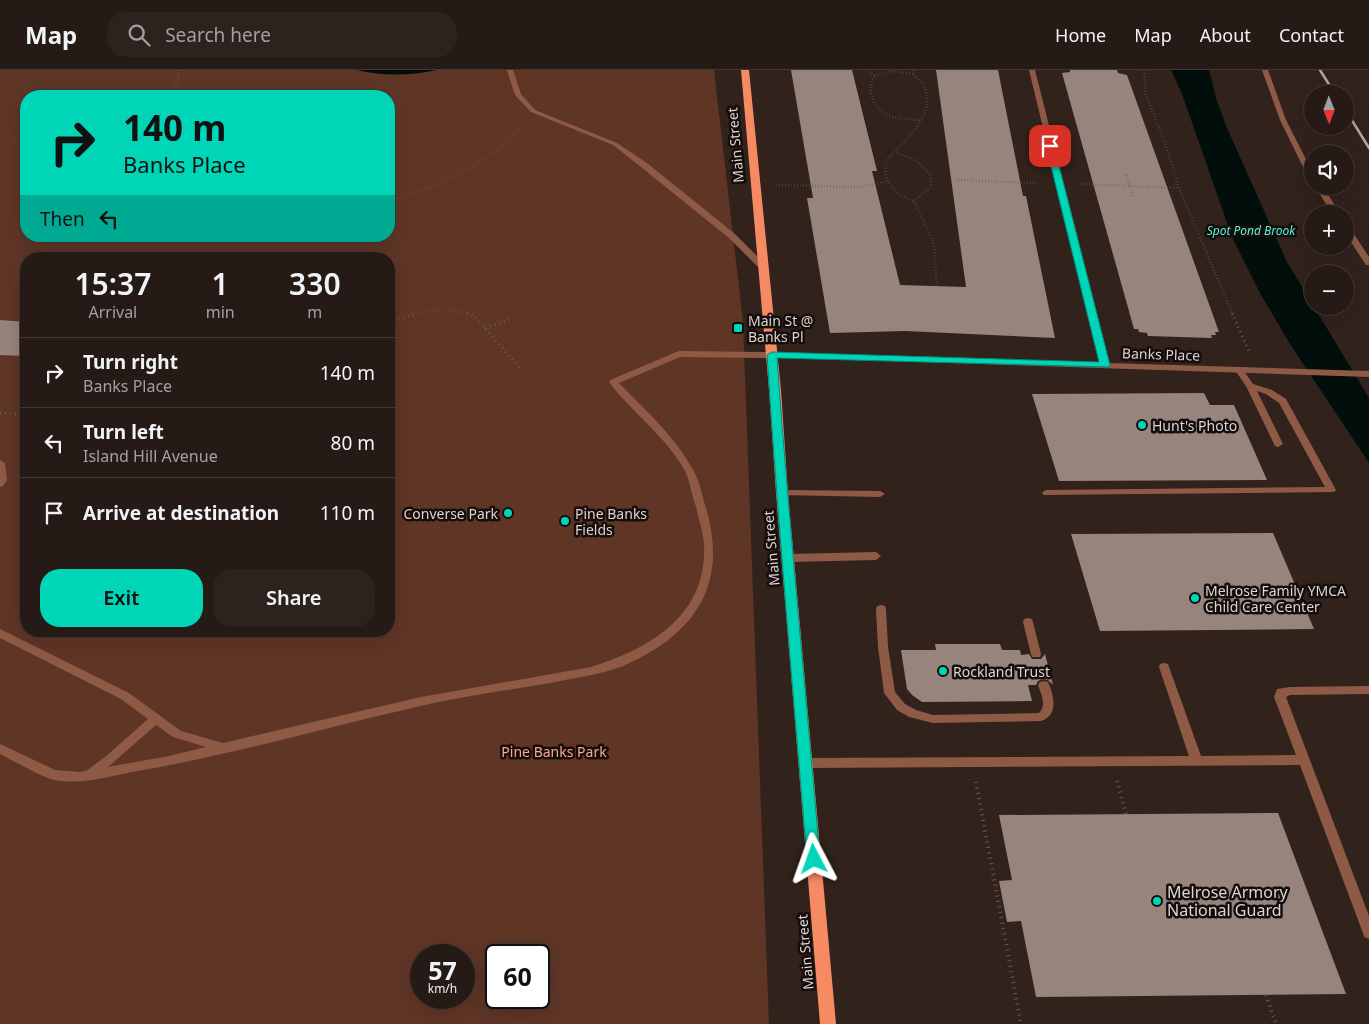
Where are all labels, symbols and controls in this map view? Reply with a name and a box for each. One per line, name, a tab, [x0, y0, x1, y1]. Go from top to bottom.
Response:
search box	[107, 12, 457, 57]
text: Map	[25, 18, 77, 51]
icon: search	[125, 21, 153, 49]
text: Search here	[165, 22, 271, 48]
text: Home	[1055, 23, 1106, 47]
text: Map	[1134, 23, 1172, 47]
text: About	[1200, 23, 1251, 47]
text: Contact	[1279, 23, 1344, 47]
north arrow	[1304, 85, 1354, 135]
map controls	[1304, 85, 1354, 315]
text: 140 m	[123, 104, 226, 151]
street label: Main Street	[722, 107, 748, 183]
icon: right	[40, 110, 105, 175]
pin	[1029, 125, 1071, 167]
icon: arrive	[1036, 132, 1064, 160]
button: sound	[1304, 145, 1354, 195]
text: Banks Place	[123, 149, 246, 179]
icon: left	[95, 205, 123, 233]
button: +	[1304, 205, 1354, 255]
text: Then	[40, 206, 85, 232]
water label: Spot Pond Brook	[1207, 222, 1296, 239]
text: 15:37	[74, 263, 151, 304]
text: 1	[212, 263, 229, 304]
text: 330	[289, 263, 341, 304]
button: −	[1304, 265, 1354, 315]
text: Arrival	[88, 301, 137, 323]
text: min	[206, 301, 235, 323]
text: m	[307, 301, 322, 323]
place label: Main St @ Banks Pl	[748, 311, 813, 346]
marker: Main St @ Banks Pl	[732, 322, 744, 334]
street label: Banks Place	[1122, 343, 1200, 365]
text: Turn right	[83, 349, 178, 375]
icon: right	[40, 359, 68, 387]
text: 140 m	[320, 360, 375, 386]
text: Banks Place	[83, 375, 172, 397]
place label: Hunt's Photo	[1152, 416, 1237, 435]
text: Turn left	[83, 419, 164, 445]
marker: Hunt's Photo	[1136, 419, 1148, 431]
icon: left	[40, 429, 68, 457]
text: 80 m	[331, 430, 375, 456]
text: Island Hill Avenue	[83, 445, 218, 467]
icon: arrive	[40, 499, 68, 527]
text: Arrive at destination	[83, 500, 279, 526]
text: 110 m	[320, 500, 375, 526]
place label: Converse Park	[403, 504, 499, 523]
place label: Pine Banks Fields	[575, 504, 647, 539]
marker: Converse Park	[502, 507, 514, 519]
street label: Main Street	[758, 510, 784, 586]
marker: Pine Banks Fields	[559, 515, 571, 527]
button: Exit	[40, 569, 203, 627]
button: Share	[213, 569, 375, 627]
place label: Melrose Family YMCA Child Care Center	[1205, 581, 1346, 616]
marker: Melrose Family YMCA Child Care Center	[1189, 592, 1201, 604]
place label: Rockland Trust	[953, 662, 1050, 681]
marker: Rockland Trust	[937, 665, 949, 677]
park label: Pine Banks Park	[501, 742, 607, 761]
position arrow	[787, 832, 839, 884]
place label: Melrose Armory National Guard	[1167, 881, 1289, 921]
marker: Melrose Armory National Guard	[1151, 895, 1163, 907]
street label: Main Street	[792, 914, 818, 990]
speed limit sign: 60	[485, 944, 550, 1009]
text: 57	[428, 953, 457, 987]
text: km/h	[428, 980, 457, 997]

